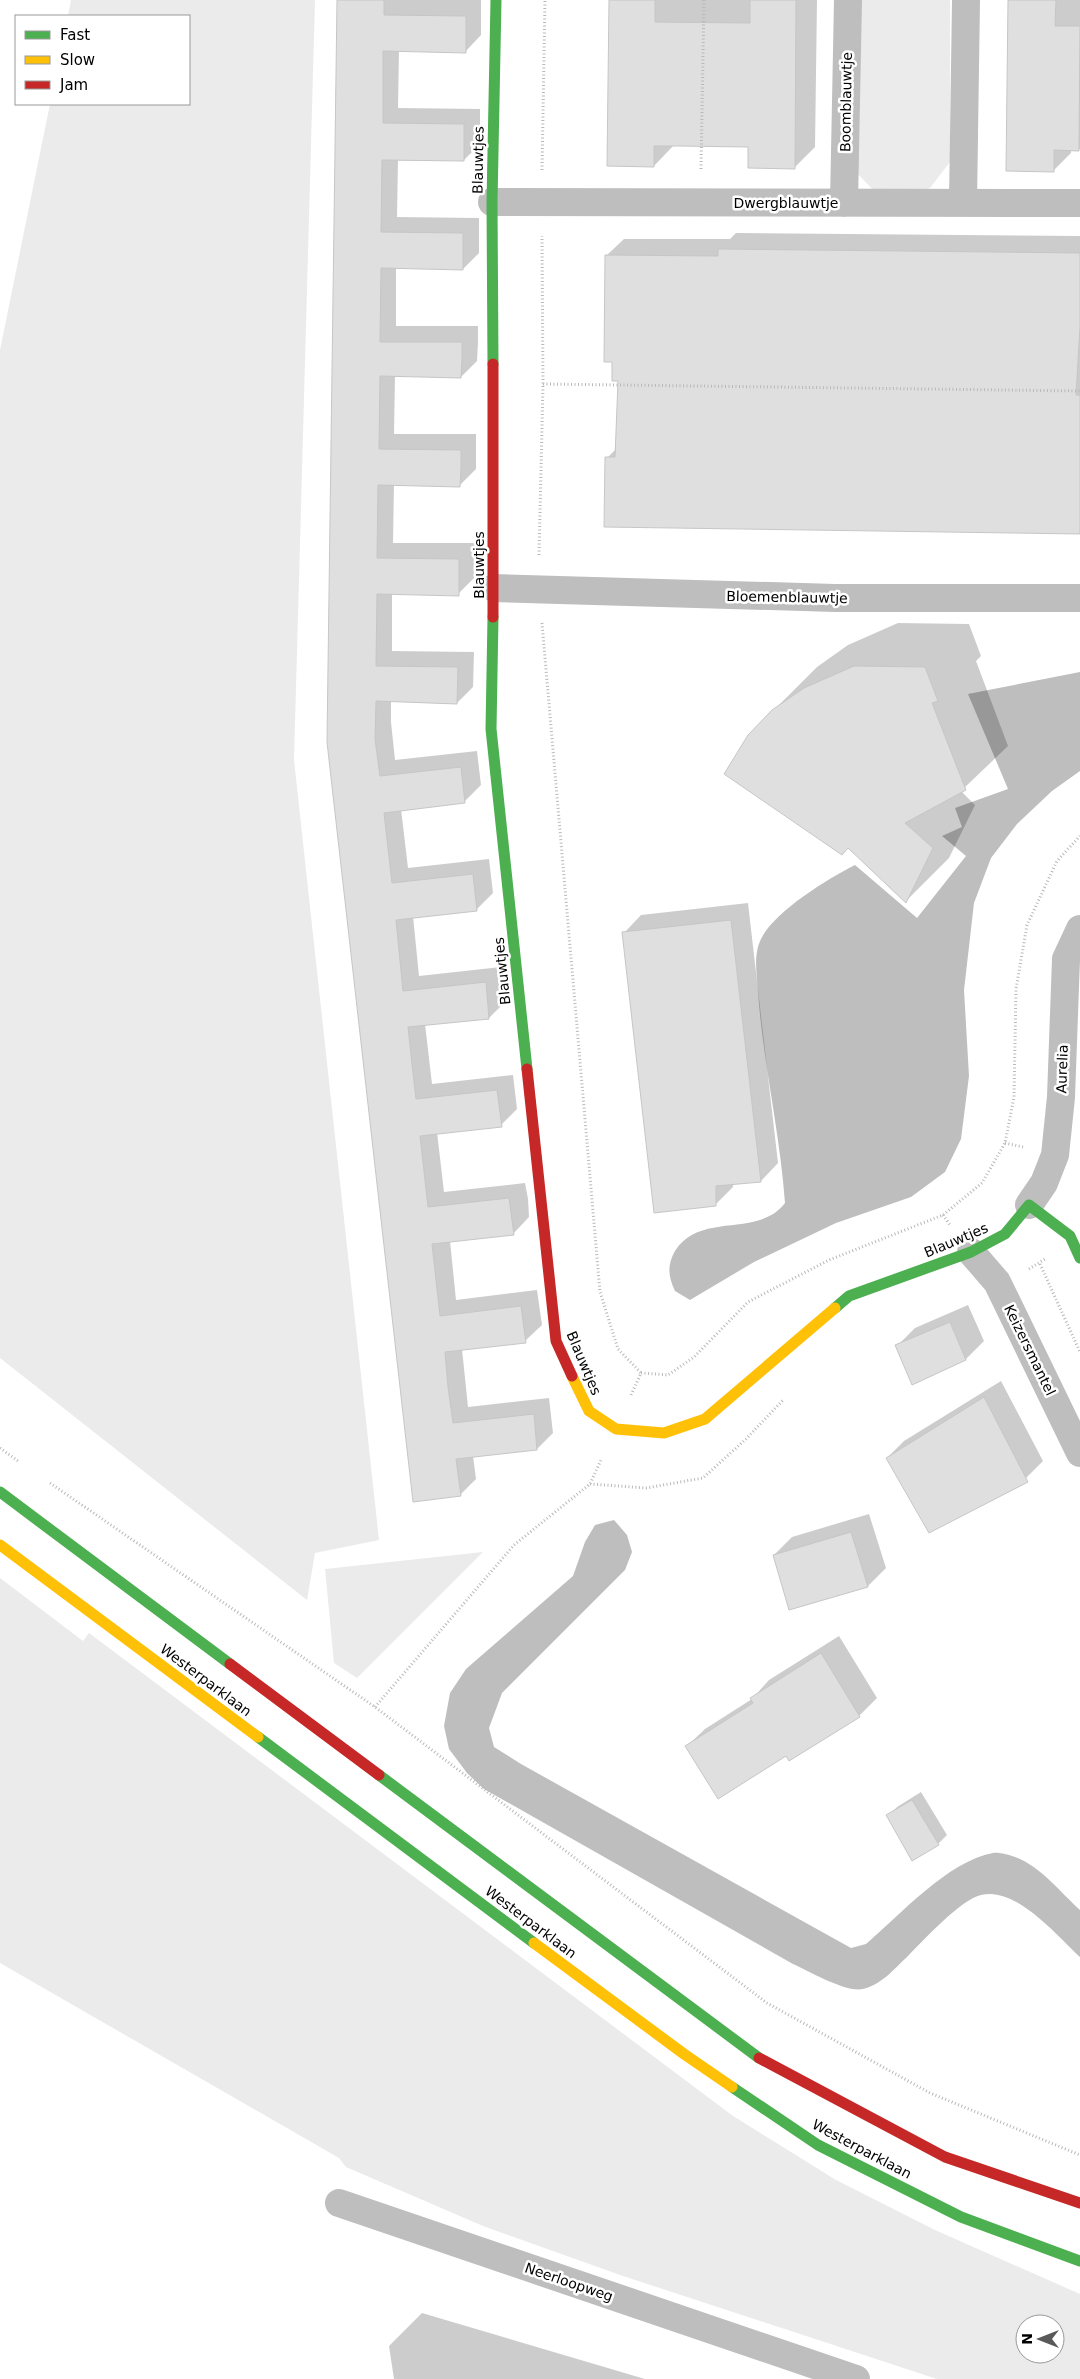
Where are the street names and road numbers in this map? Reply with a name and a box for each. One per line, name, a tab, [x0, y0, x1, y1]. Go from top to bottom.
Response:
street label: Boomblauwtje	[837, 52, 855, 152]
street label: Blauwtjes	[469, 126, 487, 194]
street label: Dwergblauwtje	[734, 195, 838, 211]
street label: Blauwtjes	[471, 531, 487, 599]
street label: Bloemenblauwtje	[726, 588, 848, 606]
street label: Blauwtjes	[491, 937, 513, 1005]
street label: Aurelia	[1053, 1044, 1071, 1094]
street label: Blauwtjes	[922, 1219, 990, 1261]
street label: Keizersmantel	[1001, 1302, 1059, 1398]
street label: Blauwtjes	[563, 1329, 605, 1397]
street label: Westerparklaan	[157, 1640, 255, 1720]
street label: Westerparklaan	[482, 1882, 580, 1962]
street label: Westerparklaan	[810, 2116, 914, 2182]
street label: Neerloopweg	[523, 2259, 615, 2305]

